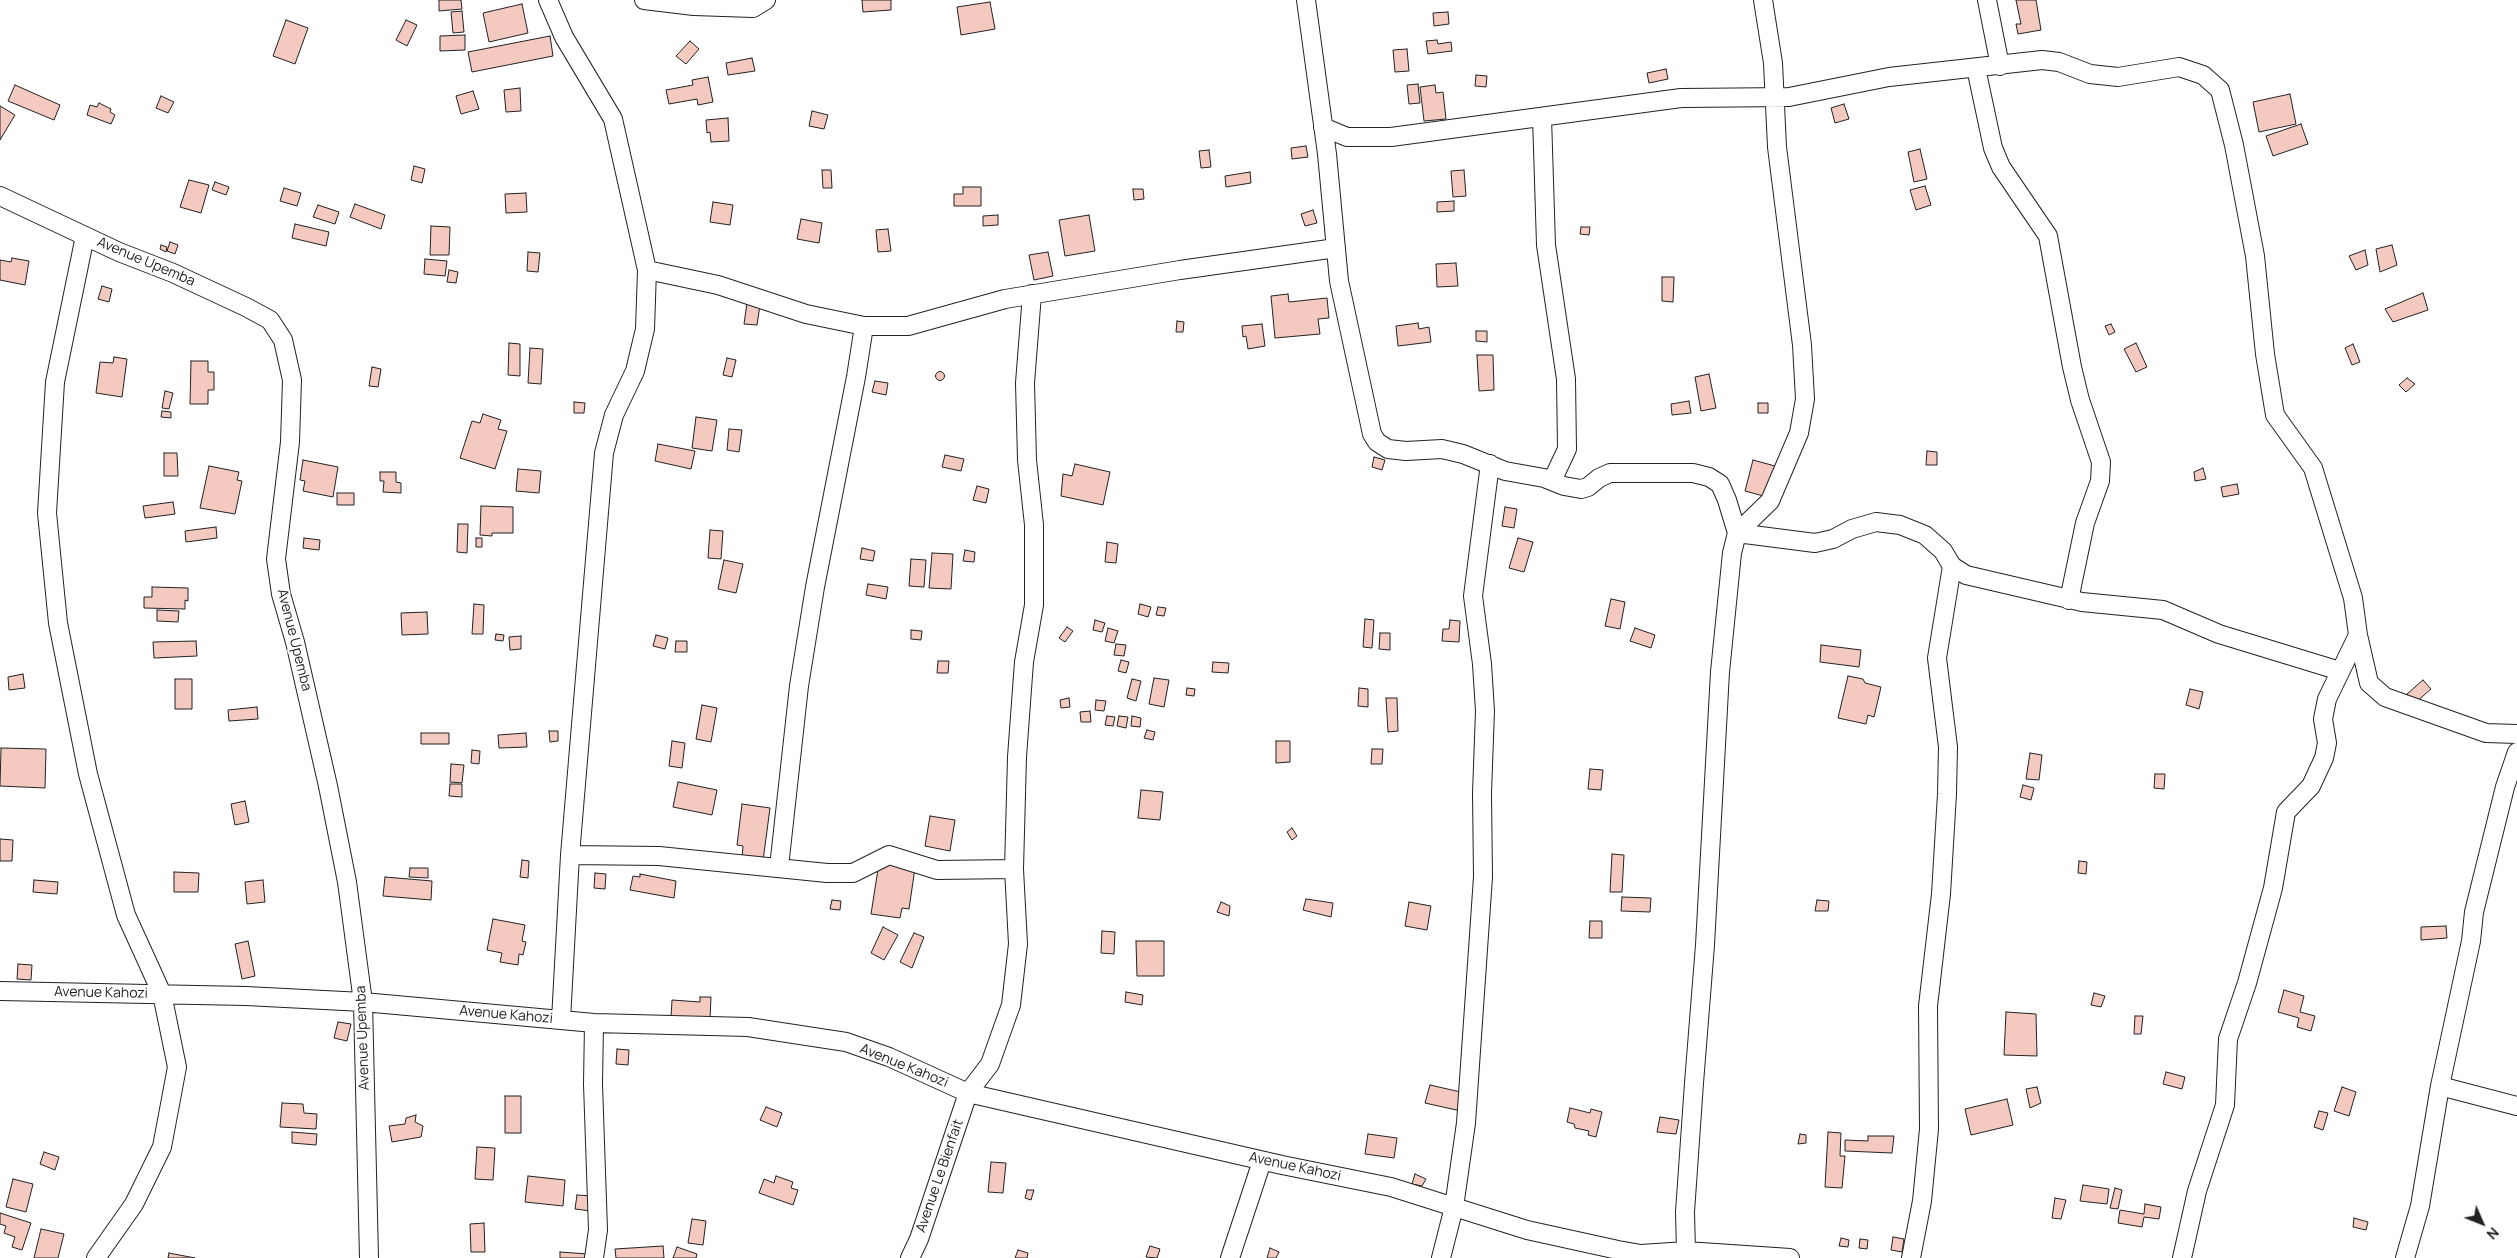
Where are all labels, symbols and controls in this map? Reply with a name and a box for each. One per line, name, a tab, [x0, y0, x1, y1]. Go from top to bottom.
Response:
street label: Avenue Upemba	[95, 234, 197, 290]
street label: Avenue Upemba	[273, 587, 315, 693]
street label: Avenue Kahozi	[54, 984, 148, 1002]
street label: Avenue Upemba	[353, 985, 373, 1091]
street label: Avenue Kahozi	[459, 1003, 553, 1027]
street label: Avenue Kahozi	[857, 1041, 951, 1091]
street label: Avenue Le Bienfait	[913, 1117, 967, 1235]
street label: Avenue Kahozi	[1247, 1149, 1343, 1185]
north arrow	[2457, 1198, 2507, 1248]
text: N	[2483, 1224, 2503, 1244]

